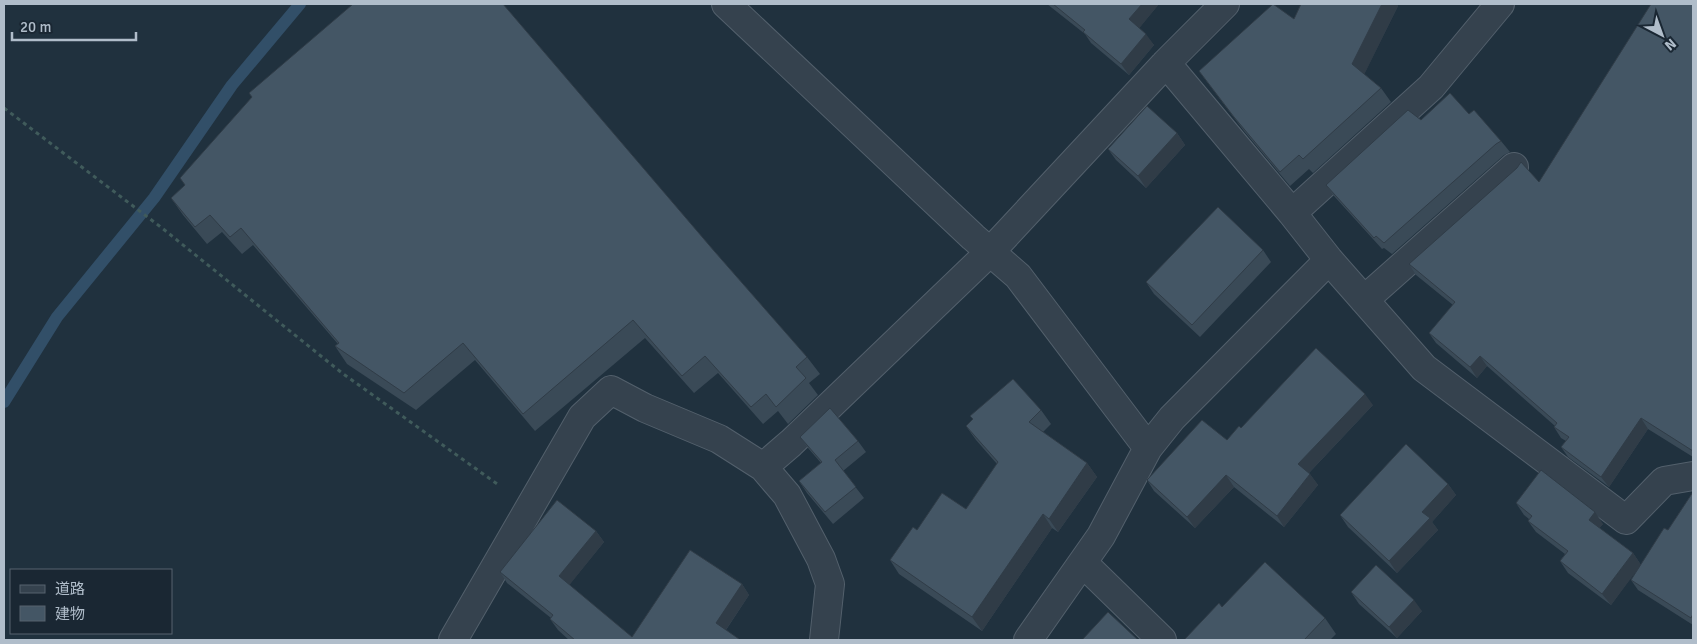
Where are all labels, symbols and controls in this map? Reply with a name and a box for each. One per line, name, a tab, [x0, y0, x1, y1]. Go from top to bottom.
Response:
scale bar	[12, 10, 136, 42]
north arrow	[1637, 10, 1687, 60]
text: 20 m	[20, 18, 51, 36]
text: N	[1661, 35, 1679, 54]
legend	[10, 569, 172, 634]
text: 道路	[55, 580, 85, 598]
text: 建物	[55, 605, 85, 623]

